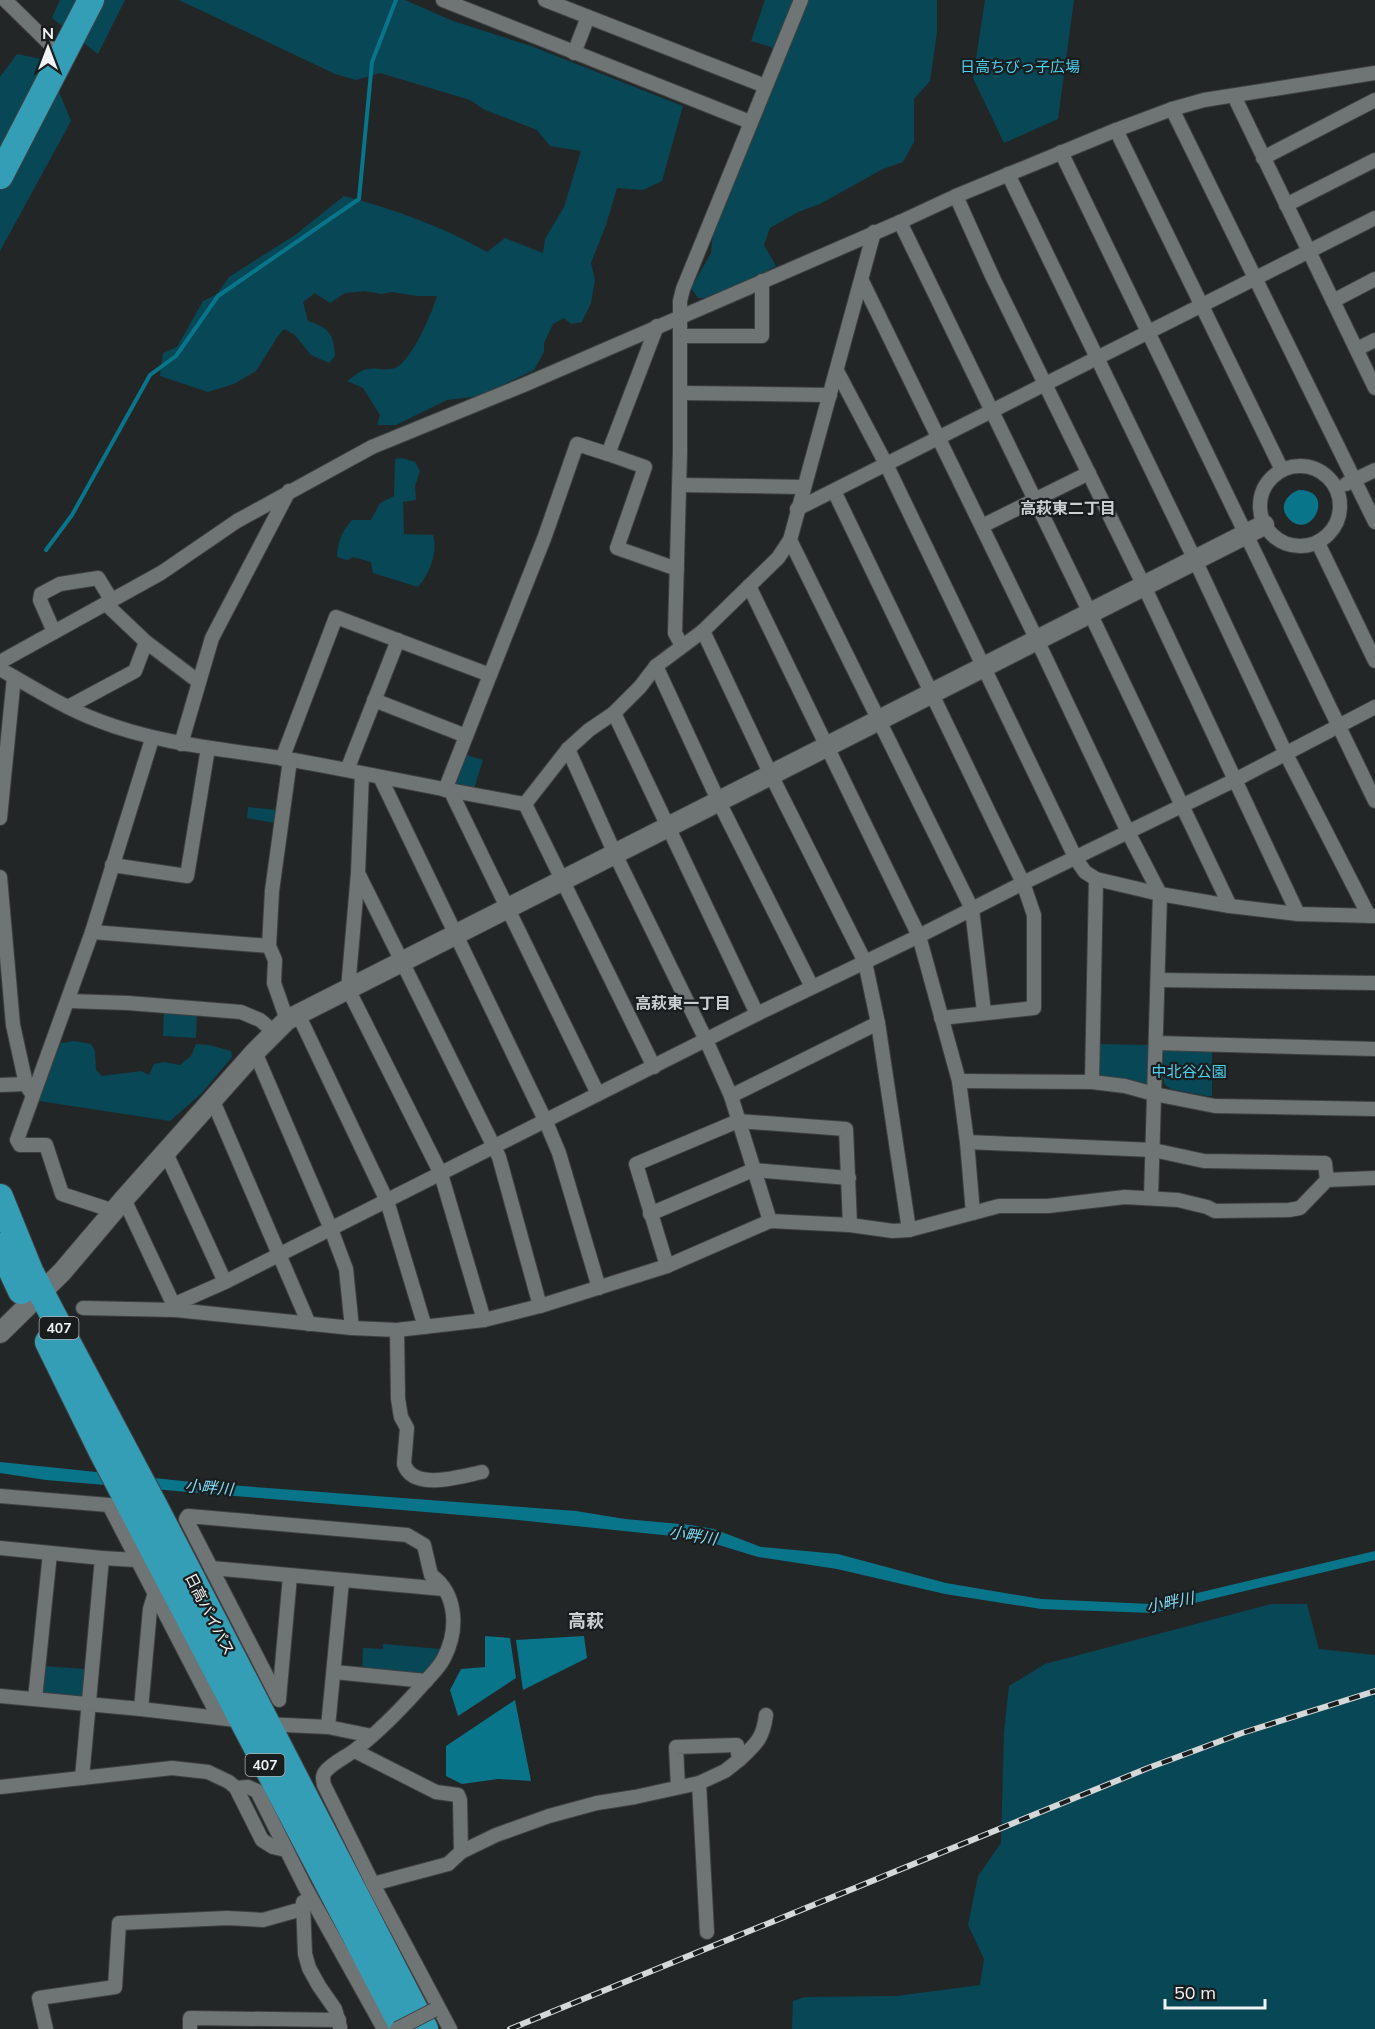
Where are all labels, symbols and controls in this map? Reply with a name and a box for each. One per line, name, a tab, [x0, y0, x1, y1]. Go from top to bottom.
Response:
north arrow	[18, 18, 78, 78]
text: N	[42, 23, 54, 43]
park label: 日高ちびっ子広場	[960, 57, 1080, 76]
district label: 高萩東二丁目	[1020, 498, 1116, 518]
district label: 高萩東一丁目	[635, 993, 731, 1013]
park label: 中北谷公園	[1151, 1062, 1227, 1081]
road number: 407	[40, 1317, 78, 1339]
water label: 小畔川	[184, 1475, 236, 1499]
water label: 小畔川	[668, 1521, 720, 1549]
street label: 日高バイパス	[181, 1570, 239, 1658]
water label: 小畔川	[1145, 1587, 1197, 1616]
district label: 高萩	[568, 1609, 604, 1632]
road number: 407	[246, 1754, 284, 1776]
scale bar	[1165, 1972, 1266, 2010]
text: 50 m	[1174, 1981, 1216, 2004]

